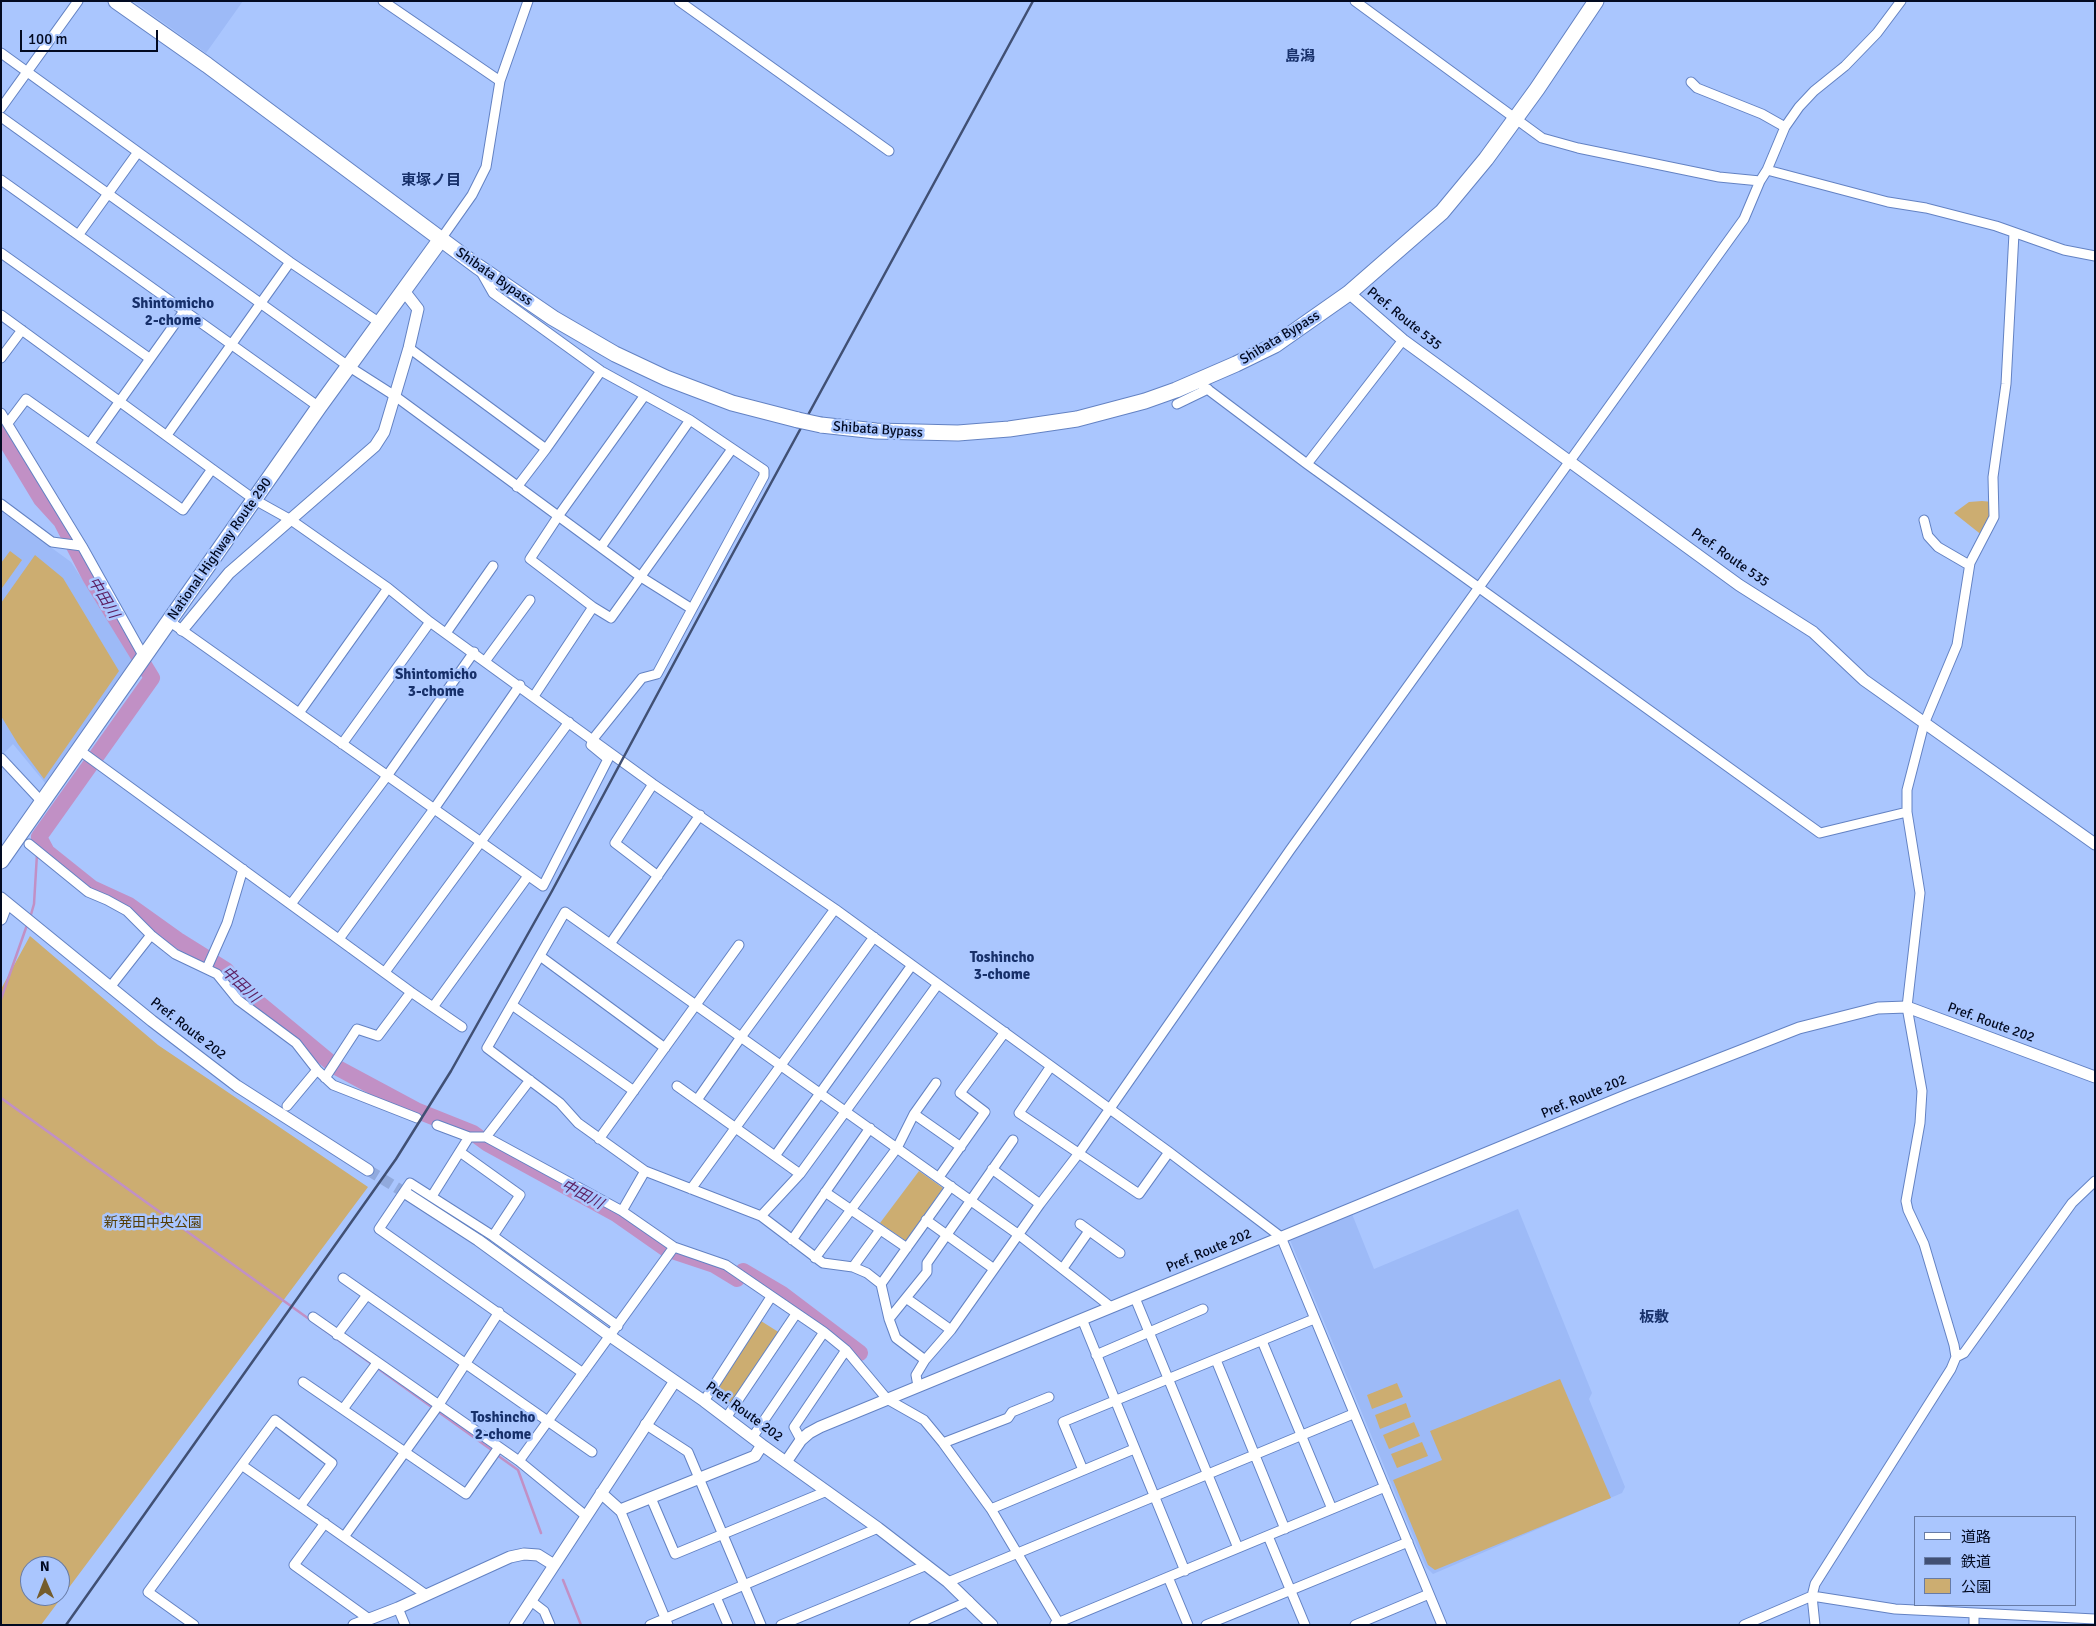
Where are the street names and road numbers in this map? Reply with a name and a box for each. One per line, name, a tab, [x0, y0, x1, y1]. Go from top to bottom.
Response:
street label: Shibata Bypass	[452, 244, 536, 310]
street label: Pref. Route 535	[1363, 284, 1445, 354]
street label: Shibata Bypass	[1237, 308, 1323, 368]
street label: Shibata Bypass	[832, 418, 924, 442]
street label: National Highway Route 290	[164, 475, 276, 623]
street label: Pref. Route 535	[1688, 525, 1772, 591]
street label: Pref. Route 202	[147, 994, 229, 1064]
street label: Pref. Route 202	[1945, 999, 2037, 1047]
street label: Pref. Route 202	[1539, 1071, 1629, 1123]
street label: Pref. Route 202	[1164, 1225, 1254, 1277]
street label: Pref. Route 202	[702, 1378, 786, 1446]

